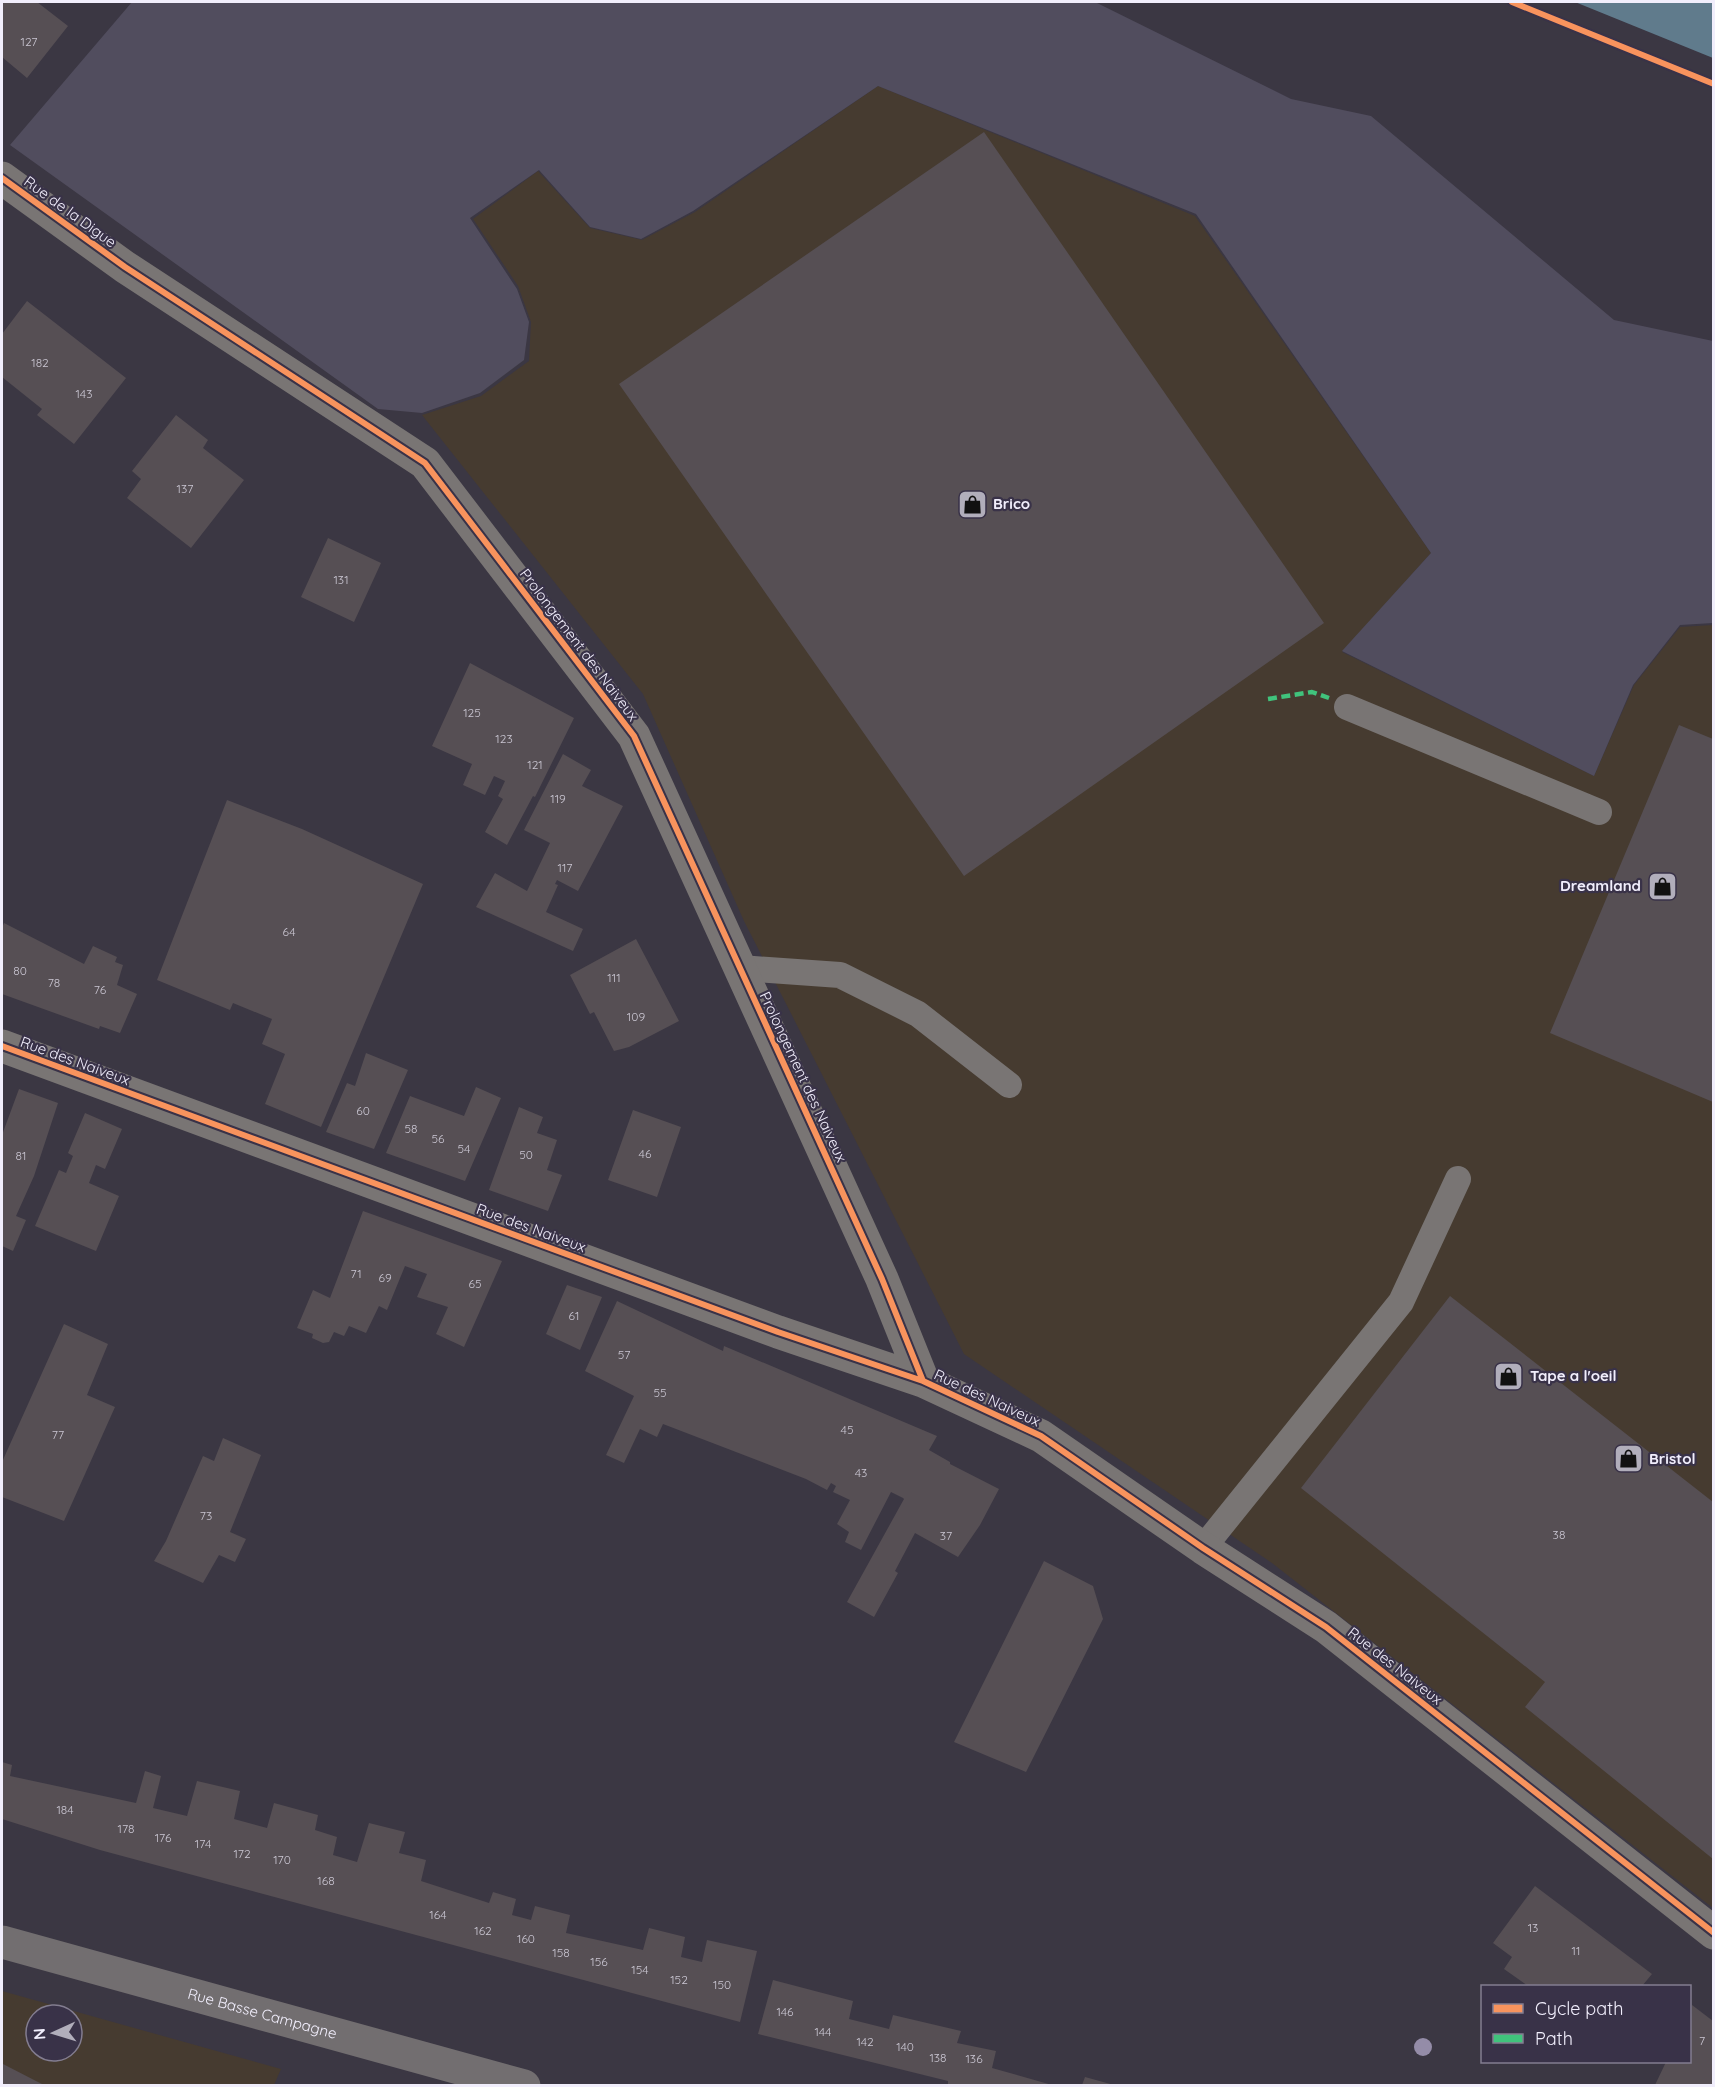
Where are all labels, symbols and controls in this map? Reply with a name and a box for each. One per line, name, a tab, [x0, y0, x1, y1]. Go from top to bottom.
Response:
house number: 127	[20, 34, 38, 49]
street label: Rue de la Digue	[20, 172, 120, 251]
house number: 182	[31, 355, 49, 370]
house number: 143	[76, 386, 92, 401]
house number: 137	[177, 481, 193, 496]
shop icon: Brico	[956, 488, 988, 520]
place label: Brico	[993, 494, 1030, 513]
street label: Prolongement des Naiveux	[516, 565, 643, 725]
house number: 131	[333, 572, 349, 587]
house number: 125	[463, 705, 481, 720]
house number: 123	[495, 731, 513, 746]
house number: 121	[527, 757, 543, 772]
house number: 119	[550, 791, 566, 806]
house number: 117	[557, 860, 573, 875]
shop icon: Dreamland	[1646, 870, 1678, 902]
place label: Dreamland	[1560, 876, 1641, 895]
house number: 64	[283, 924, 295, 939]
house number: 80	[13, 963, 27, 978]
house number: 111	[607, 970, 621, 985]
house number: 78	[48, 975, 60, 990]
house number: 76	[94, 982, 107, 997]
street label: Prolongement des Naiveux	[756, 988, 851, 1165]
house number: 109	[627, 1009, 645, 1024]
street label: Rue des Naiveux	[18, 1032, 132, 1089]
house number: 60	[356, 1103, 370, 1118]
house number: 58	[404, 1121, 418, 1136]
house number: 56	[432, 1131, 445, 1146]
house number: 54	[458, 1141, 470, 1156]
house number: 46	[639, 1146, 652, 1161]
house number: 50	[519, 1147, 533, 1162]
house number: 81	[16, 1148, 26, 1163]
street label: Rue des Naiveux	[474, 1199, 588, 1256]
house number: 71	[350, 1266, 362, 1281]
house number: 69	[378, 1270, 392, 1285]
house number: 65	[469, 1276, 482, 1291]
house number: 61	[569, 1308, 579, 1323]
house number: 57	[618, 1347, 630, 1362]
shop icon: Tape a l'oeil	[1493, 1360, 1525, 1392]
street label: Rue des Naiveux	[931, 1365, 1043, 1430]
place label: Tape a l'oeil	[1530, 1366, 1616, 1385]
house number: 55	[653, 1385, 667, 1400]
house number: 45	[841, 1422, 853, 1437]
house number: 77	[52, 1427, 64, 1442]
shop icon: Bristol	[1612, 1443, 1644, 1475]
place label: Bristol	[1649, 1449, 1696, 1468]
house number: 43	[855, 1465, 867, 1480]
house number: 73	[200, 1508, 212, 1523]
house number: 38	[1553, 1527, 1565, 1542]
house number: 37	[940, 1528, 952, 1543]
street label: Rue des Naiveux	[1344, 1623, 1446, 1709]
house number: 184	[56, 1802, 74, 1817]
house number: 178	[117, 1821, 135, 1836]
house number: 176	[155, 1830, 172, 1845]
house number: 174	[195, 1836, 211, 1851]
house number: 172	[233, 1846, 251, 1861]
house number: 170	[273, 1852, 291, 1867]
house number: 168	[317, 1873, 335, 1888]
house number: 164	[429, 1907, 447, 1922]
house number: 13	[1528, 1920, 1538, 1935]
house number: 162	[474, 1923, 492, 1938]
house number: 160	[517, 1931, 535, 1946]
house number: 11	[1572, 1943, 1580, 1958]
house number: 158	[552, 1945, 570, 1960]
house number: 156	[590, 1954, 608, 1969]
house number: 154	[631, 1962, 649, 1977]
house number: 152	[670, 1972, 688, 1987]
house number: 150	[713, 1977, 731, 1992]
street label: Rue Basse Campagne	[186, 1984, 339, 2043]
legend	[1481, 1985, 1691, 2063]
text: Cycle path	[1535, 1997, 1623, 2020]
north arrow	[24, 2003, 84, 2063]
house number: 146	[776, 2004, 794, 2019]
house number: 144	[815, 2024, 831, 2039]
text: N	[29, 2027, 49, 2041]
text: Path	[1535, 2027, 1573, 2050]
house number: 7	[1699, 2033, 1705, 2048]
house number: 142	[856, 2034, 874, 2049]
house number: 140	[896, 2039, 914, 2054]
house number: 138	[929, 2050, 947, 2065]
house number: 136	[965, 2051, 983, 2066]

